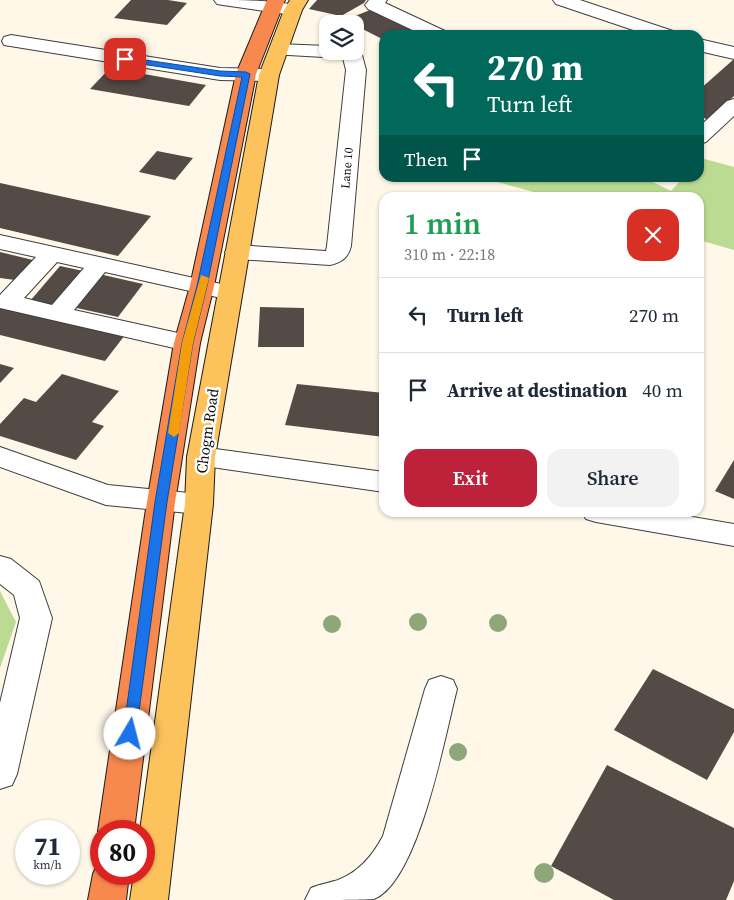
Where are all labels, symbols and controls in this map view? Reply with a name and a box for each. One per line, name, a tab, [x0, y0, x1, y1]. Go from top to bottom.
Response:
map controls	[319, 15, 364, 60]
button: layers	[319, 15, 364, 60]
pin	[104, 38, 146, 80]
text: 270 m	[487, 44, 583, 92]
icon: arrive	[111, 45, 139, 73]
icon: left	[404, 50, 469, 115]
text: Turn left	[487, 89, 572, 119]
icon: arrive	[458, 145, 486, 173]
text: Then	[404, 146, 448, 172]
street label: Lane 10	[337, 147, 357, 189]
text: 1 min	[404, 203, 481, 244]
button: close	[627, 209, 679, 261]
text: 310 m · 22:18	[404, 243, 495, 265]
icon: left	[404, 301, 432, 329]
text: Turn left	[447, 302, 523, 328]
text: 270 m	[629, 302, 679, 328]
icon: arrive	[404, 376, 432, 404]
text: Arrive at destination	[447, 377, 627, 403]
text: 40 m	[642, 377, 683, 403]
street label: Chogm Road	[191, 387, 223, 475]
button: Exit	[404, 449, 537, 507]
button: Share	[547, 449, 679, 507]
position arrow	[103, 707, 155, 759]
speed limit sign: 80	[90, 820, 155, 885]
text: 71	[34, 829, 61, 863]
text: km/h	[33, 857, 62, 873]

